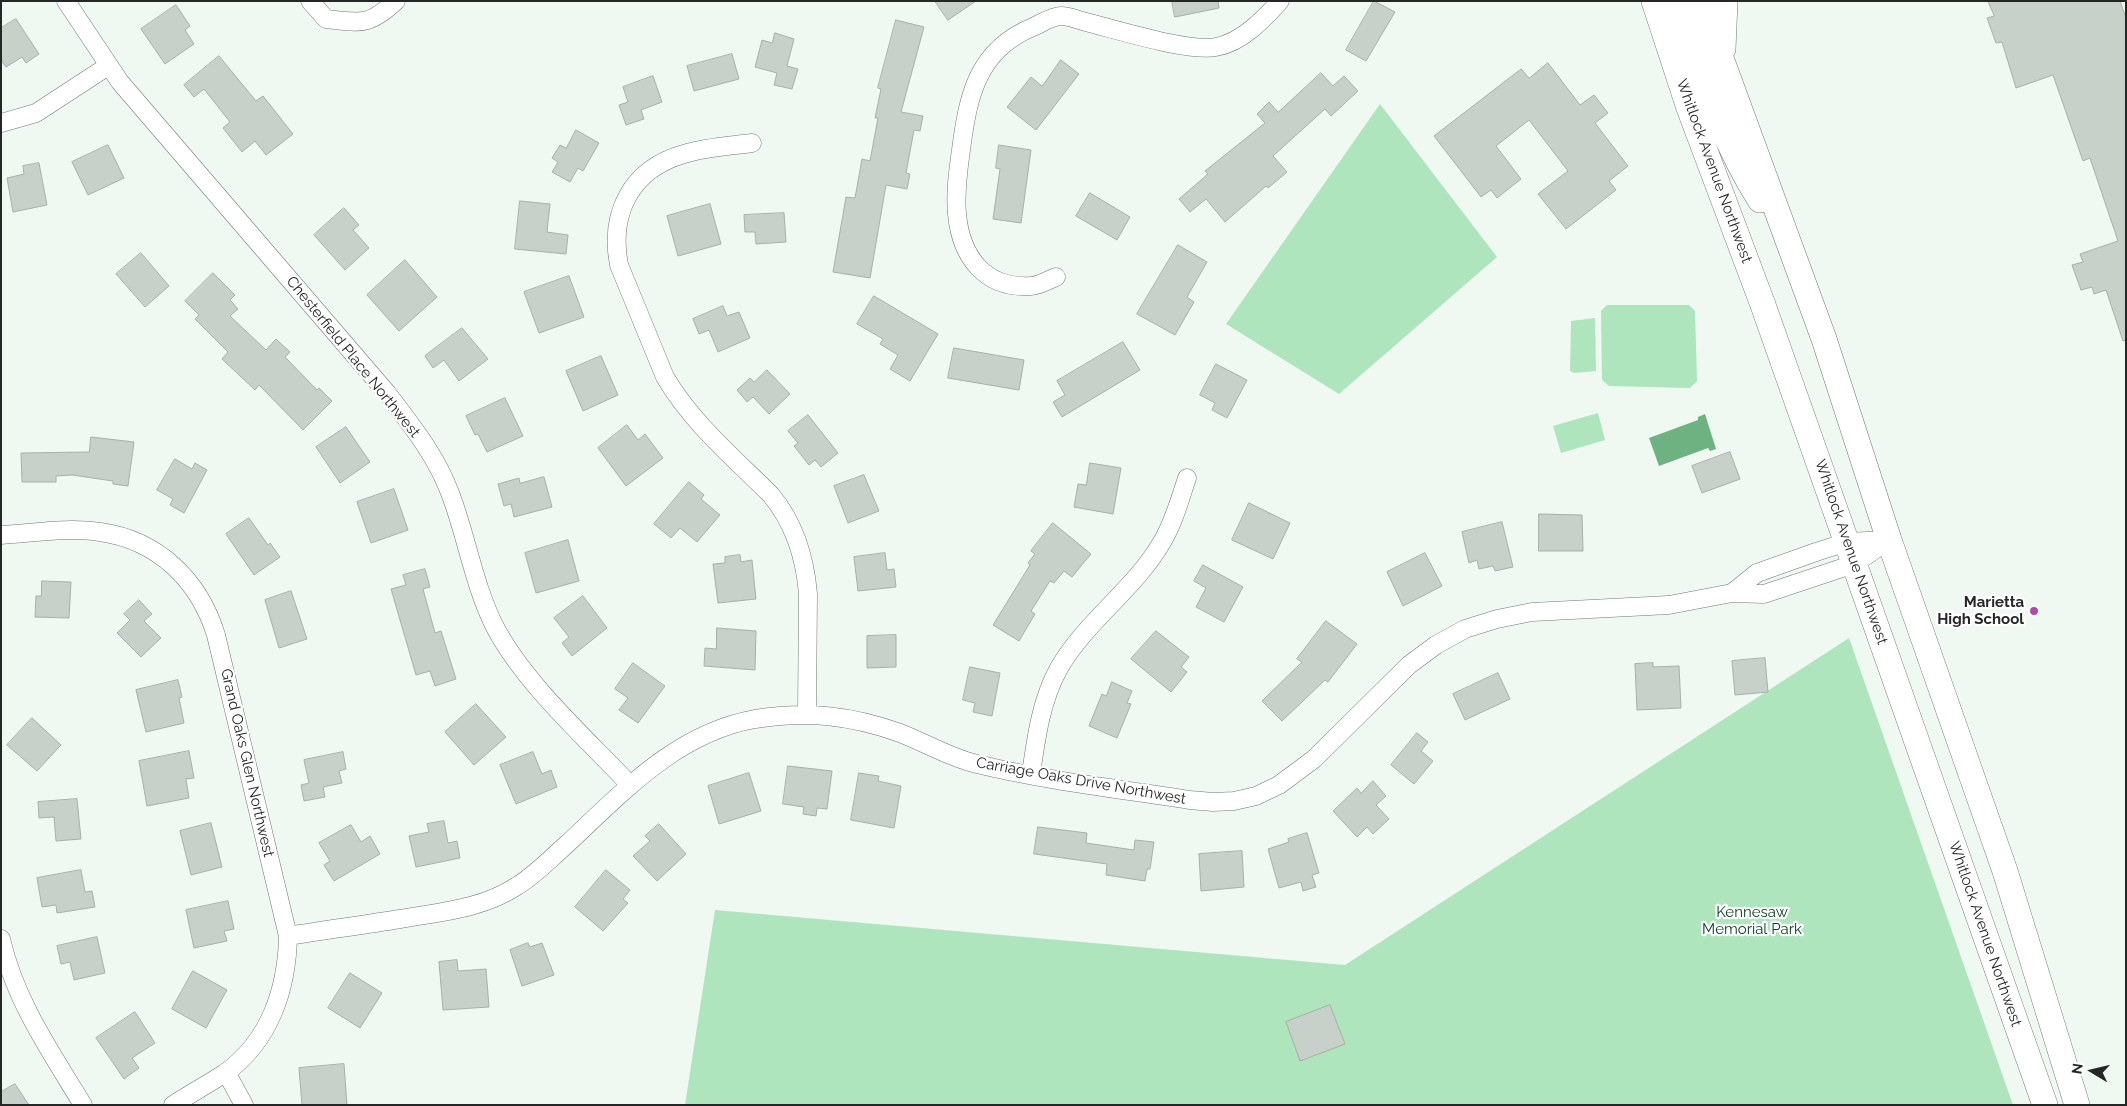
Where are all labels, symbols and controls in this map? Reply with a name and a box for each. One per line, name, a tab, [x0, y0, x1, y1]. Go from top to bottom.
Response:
street label: Whitlock Avenue Northwest	[1672, 77, 1756, 265]
street label: Chesterfield Place Northwest	[282, 273, 424, 441]
street label: Whitlock Avenue Northwest	[1811, 457, 1891, 647]
place label: Marietta High School	[1937, 593, 2024, 628]
marker: Marietta High School	[2028, 605, 2040, 617]
street label: Grand Oaks Glen Northwest	[217, 667, 277, 859]
street label: Carriage Oaks Drive Northwest	[975, 754, 1187, 808]
street label: Whitlock Avenue Northwest	[1945, 839, 2025, 1029]
park label: Kennesaw Memorial Park	[1702, 903, 1802, 938]
north arrow	[2067, 1046, 2117, 1096]
text: N	[2068, 1062, 2086, 1075]

